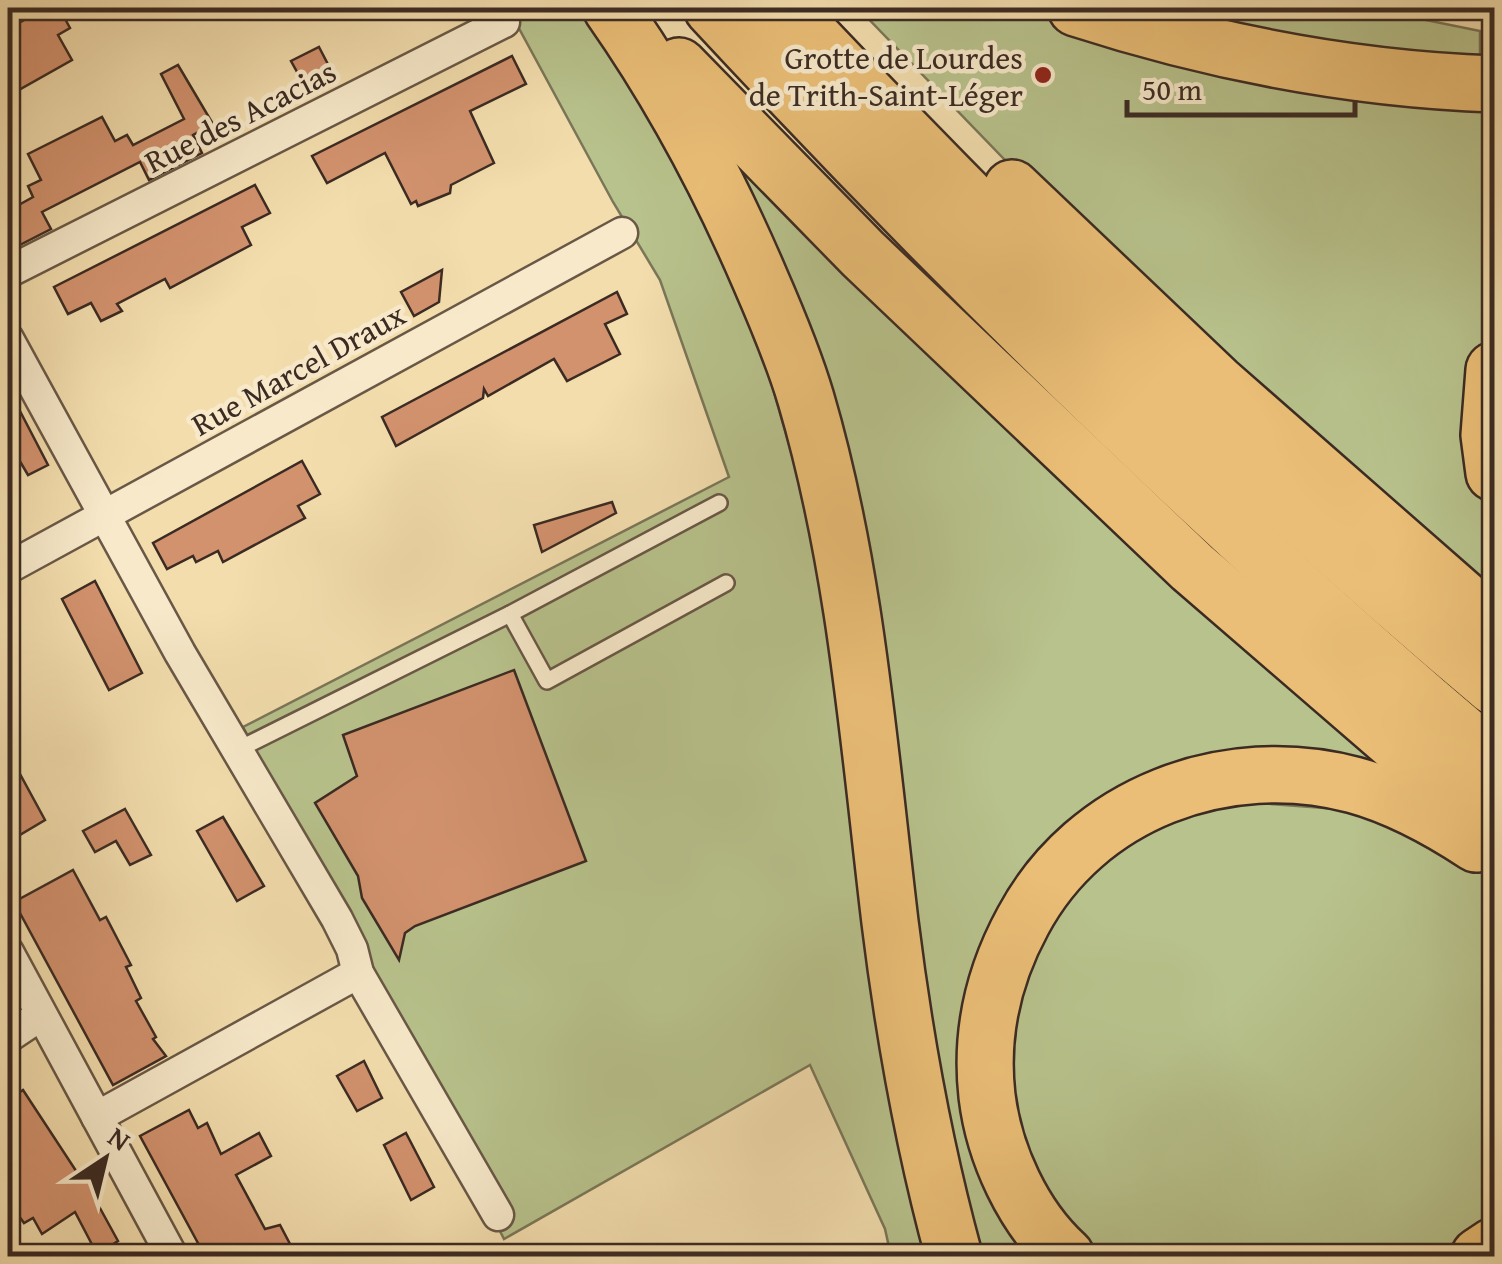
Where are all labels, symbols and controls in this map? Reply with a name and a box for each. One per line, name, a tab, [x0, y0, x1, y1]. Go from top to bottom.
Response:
place label: Grotte de Lourdes de Trith-Saint-Léger	[749, 34, 1023, 118]
street label: Rue des Acacias	[136, 48, 344, 184]
scale bar	[1127, 55, 1354, 117]
marker: Grotte de Lourdes de Trith-Saint-Léger	[1032, 64, 1054, 86]
text: 50 m	[1142, 67, 1202, 111]
street label: Rue Marcel Draux	[182, 290, 414, 447]
north arrow	[55, 1109, 155, 1209]
text: N	[100, 1116, 139, 1160]

